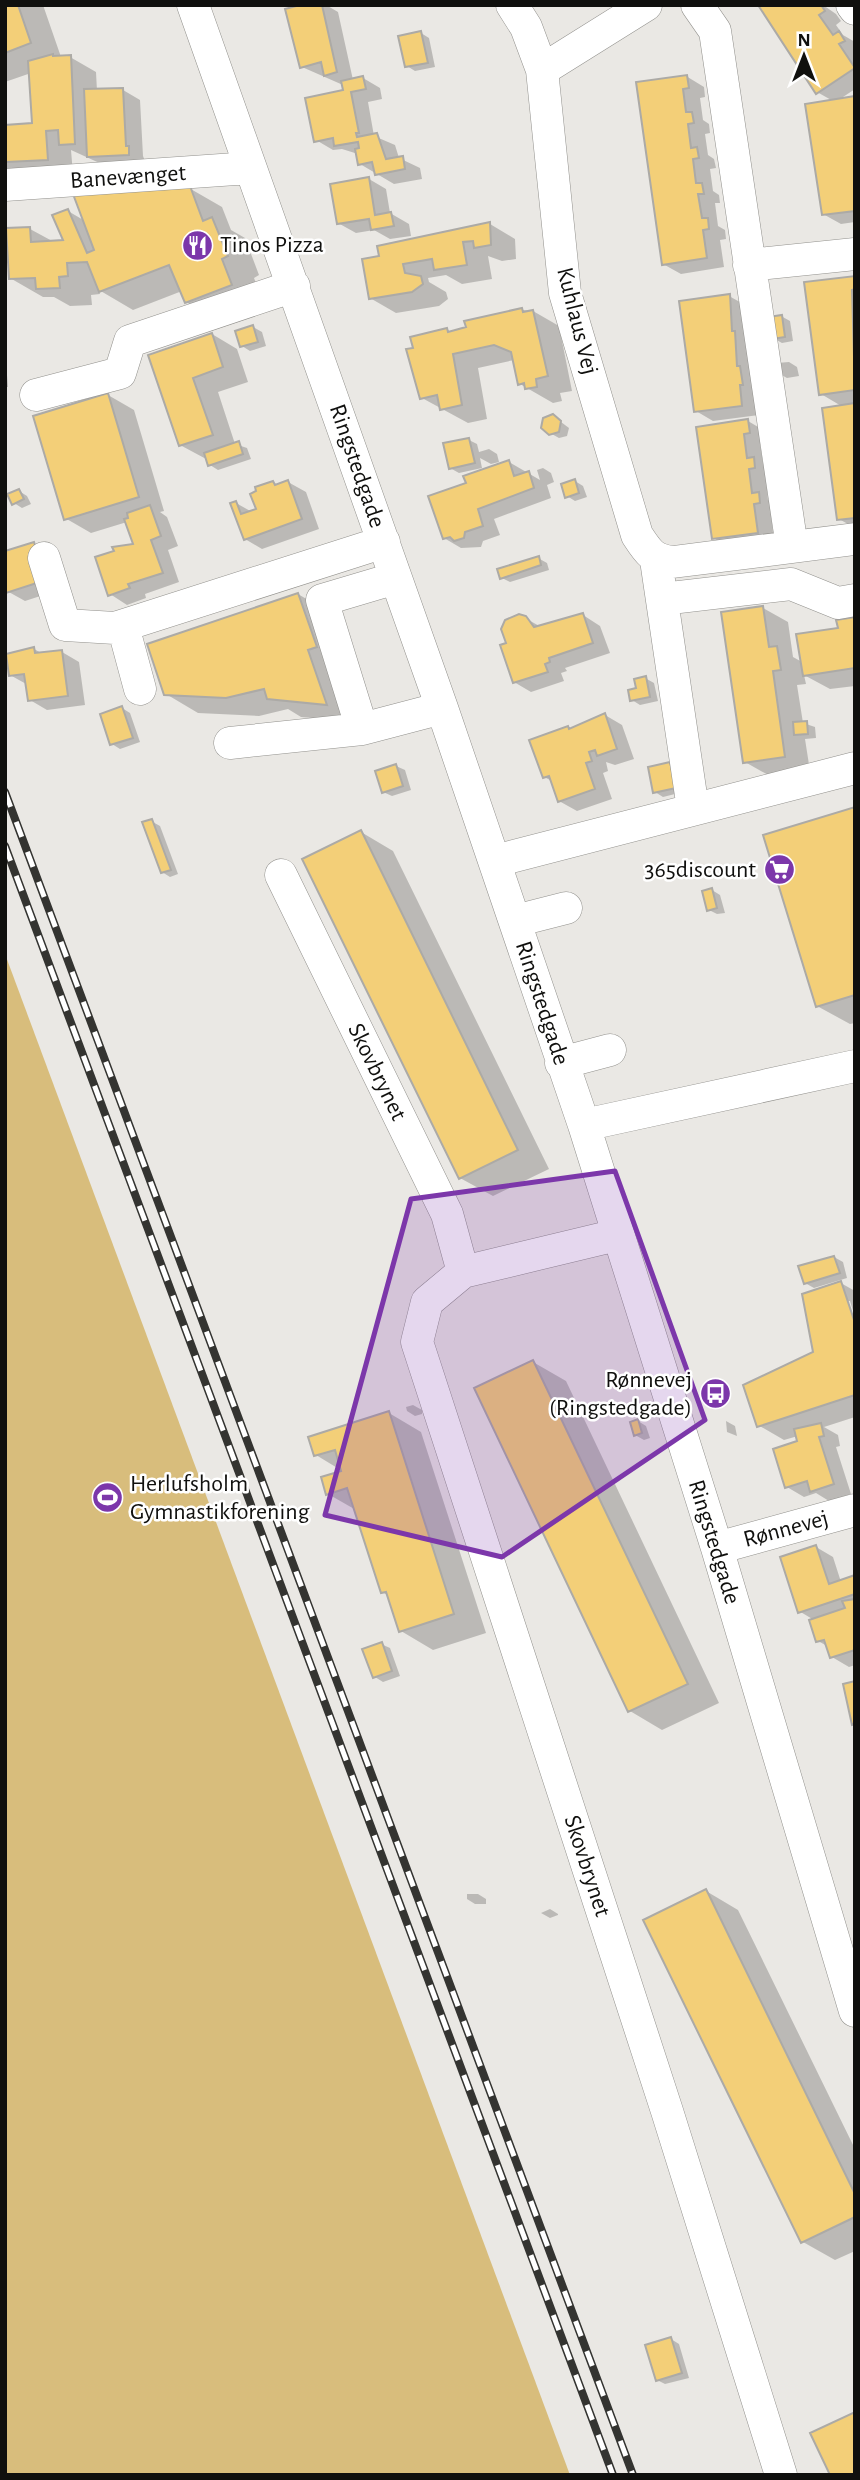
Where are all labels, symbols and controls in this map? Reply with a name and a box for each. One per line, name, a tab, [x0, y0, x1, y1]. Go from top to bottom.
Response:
north arrow	[769, 21, 839, 91]
text: N	[797, 31, 811, 50]
street label: Banevænget	[69, 161, 187, 193]
restaurant icon: Tinos Pizza	[180, 228, 214, 262]
place label: Tinos Pizza	[220, 233, 324, 257]
street label: Kuhlaus Vej	[552, 265, 602, 377]
street label: Ringstedgade	[325, 401, 389, 531]
supermarket icon: 365discount	[762, 853, 796, 887]
place label: 365discount	[645, 858, 756, 882]
street label: Ringstedgade	[511, 938, 573, 1068]
street label: Skovbrynet	[343, 1020, 411, 1125]
place label: Rønnevej (Ringstedgade)	[549, 1368, 692, 1420]
bus stop icon: Rønnevej (Ringstedgade)	[698, 1377, 732, 1411]
place label: Herlufsholm Gymnastikforening	[130, 1472, 310, 1524]
street label: Ringstedgade	[684, 1477, 744, 1607]
sports icon: Herlufsholm Gymnastikforening	[90, 1481, 124, 1515]
street label: Rønnevej	[741, 1506, 831, 1552]
street label: Skovbrynet	[559, 1812, 615, 1920]

